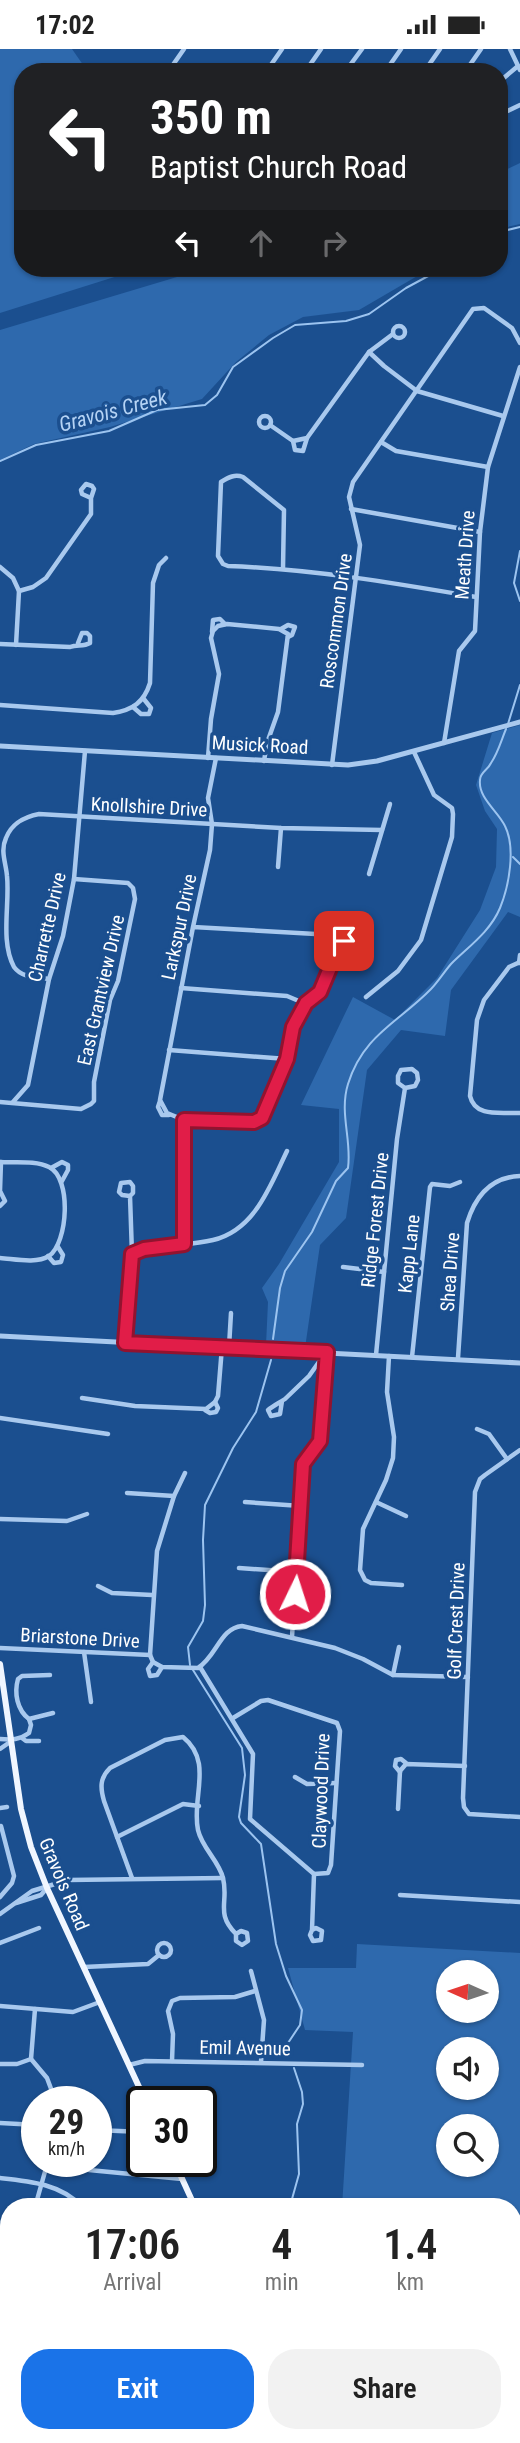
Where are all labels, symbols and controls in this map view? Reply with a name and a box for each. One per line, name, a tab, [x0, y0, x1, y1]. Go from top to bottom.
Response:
text: 17:02	[35, 10, 95, 40]
text: 350 m	[150, 89, 272, 146]
icon: left	[35, 91, 126, 182]
text: Baptist Church Road	[150, 148, 407, 186]
icon: left	[169, 224, 207, 262]
icon: ahead	[242, 224, 280, 262]
icon: right	[315, 224, 353, 262]
water label: Gravois Creek	[56, 385, 170, 437]
street label: Meath Drive	[450, 510, 480, 600]
street label: Roscommon Drive	[315, 552, 357, 690]
street label: Musick Road	[211, 731, 309, 759]
street label: Knollshire Drive	[90, 792, 208, 822]
street label: Charrette Drive	[23, 870, 71, 984]
street label: Larkspur Drive	[157, 872, 201, 982]
pin	[314, 911, 374, 971]
street label: East Grantview Drive	[72, 912, 130, 1068]
icon: arrive	[325, 922, 363, 960]
street label: Ridge Forest Drive	[356, 1151, 394, 1289]
street label: Kapp Lane	[393, 1214, 425, 1294]
street label: Shea Drive	[436, 1232, 464, 1312]
position arrow	[258, 1557, 332, 1631]
street label: Golf Crest Drive	[442, 1562, 470, 1680]
street label: Briarstone Drive	[20, 1623, 140, 1653]
street label: Claywood Drive	[307, 1733, 335, 1849]
street label: Gravois Road	[34, 1834, 94, 1934]
north arrow	[436, 1960, 499, 2023]
map controls	[436, 1960, 499, 2177]
street label: Emil Avenue	[199, 2036, 291, 2060]
button: sound	[436, 2037, 499, 2100]
speed limit sign: 30	[126, 2086, 217, 2177]
text: 29	[49, 2102, 84, 2143]
button: search	[436, 2114, 499, 2177]
text: km/h	[48, 2138, 85, 2159]
text: 17:06	[85, 2220, 180, 2269]
text: 4	[271, 2220, 292, 2269]
text: 1.4	[383, 2220, 437, 2269]
text: Arrival	[103, 2269, 162, 2296]
text: min	[265, 2269, 299, 2296]
text: km	[396, 2269, 424, 2296]
button: Exit	[21, 2349, 254, 2429]
button: Share	[268, 2349, 501, 2429]

